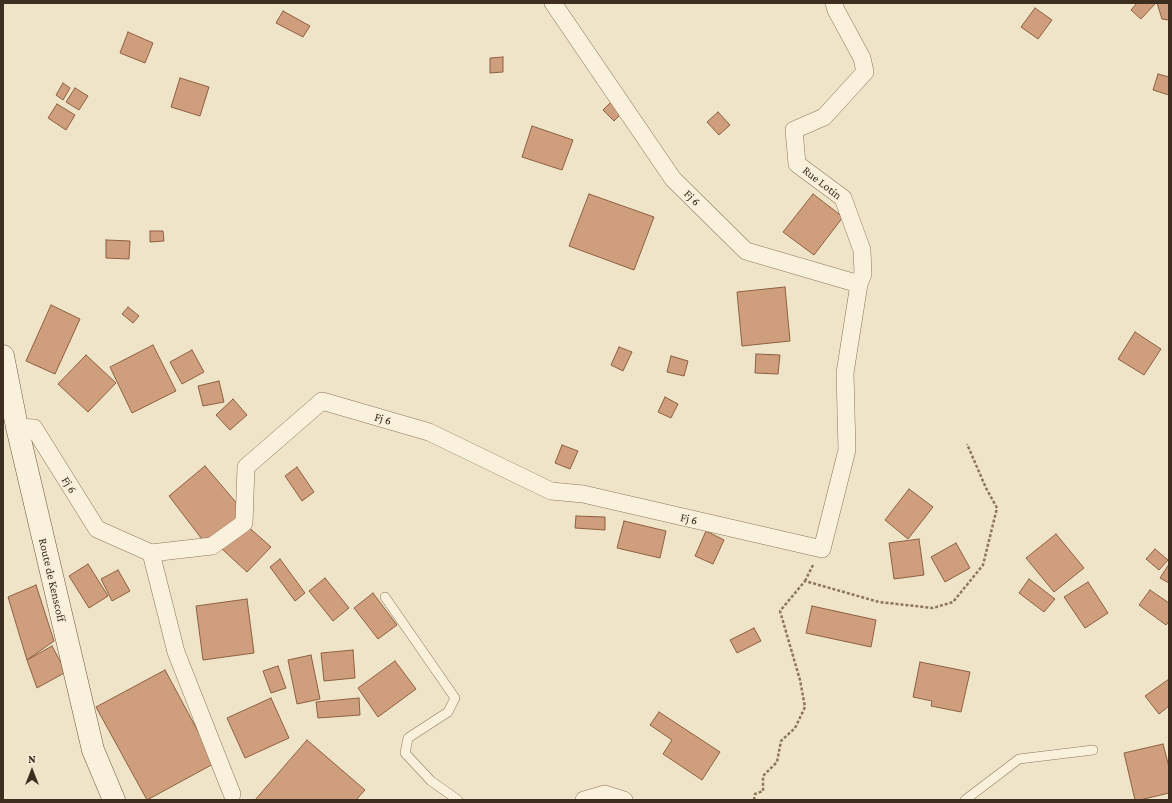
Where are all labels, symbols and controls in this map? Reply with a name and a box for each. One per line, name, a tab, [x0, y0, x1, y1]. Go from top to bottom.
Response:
street label: Rue Lotin	[799, 163, 845, 203]
street label: Fj 6	[681, 187, 703, 209]
street label: Fj 6	[373, 410, 393, 428]
street label: Fj 6	[58, 474, 80, 496]
street label: Fj 6	[679, 510, 699, 528]
street label: Route de Kenscoff	[35, 537, 69, 623]
north arrow	[12, 751, 52, 791]
text: N	[28, 753, 36, 765]

